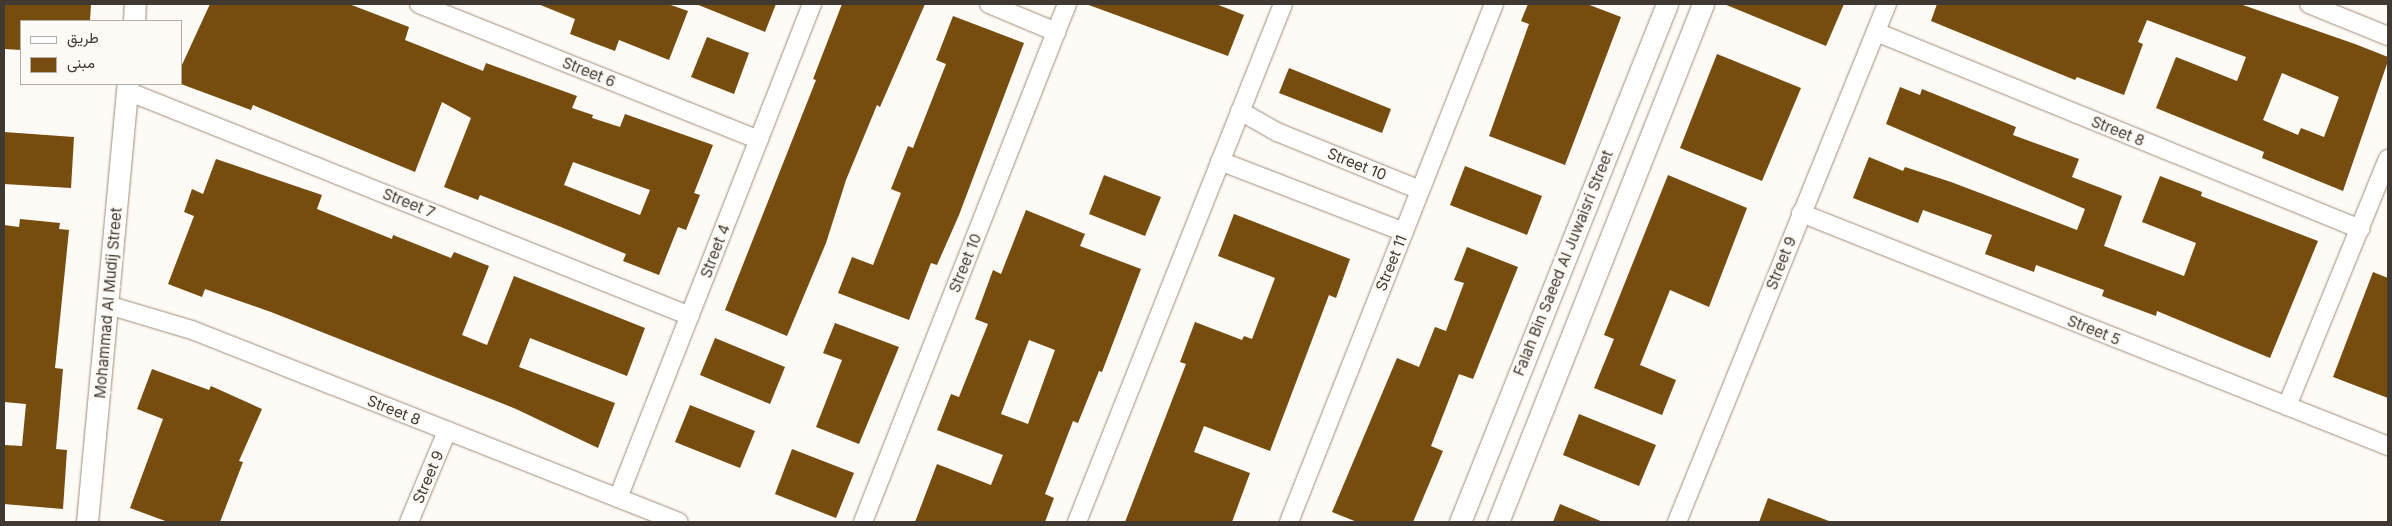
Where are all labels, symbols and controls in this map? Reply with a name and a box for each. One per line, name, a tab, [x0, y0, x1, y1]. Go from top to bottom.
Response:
legend	[20, 20, 182, 85]
text: طريق	[67, 28, 99, 47]
text: مبنى	[67, 53, 95, 72]
street label: Street 6	[560, 53, 618, 91]
street label: Street 8	[2089, 112, 2147, 150]
street label: Street 10	[1325, 144, 1389, 184]
street label: Falah Bin Saeed Al Juwaisri Street	[1509, 148, 1617, 378]
street label: Street 7	[380, 184, 438, 222]
street label: Mohammad Al Mudij Street	[91, 207, 125, 399]
street label: Street 4	[697, 222, 733, 280]
street label: Street 10	[945, 231, 985, 295]
street label: Street 11	[1372, 232, 1410, 294]
street label: Street 9	[1762, 234, 1800, 292]
street label: Street 5	[2065, 311, 2123, 349]
street label: Street 8	[365, 391, 423, 429]
street label: Street 9	[409, 448, 447, 506]

